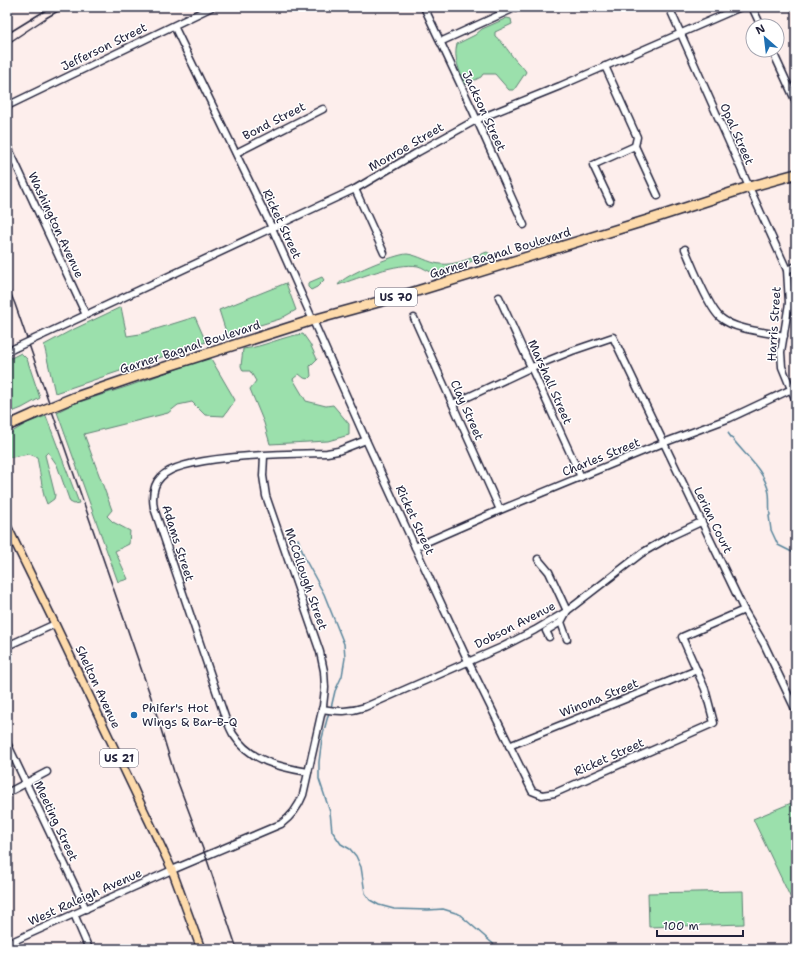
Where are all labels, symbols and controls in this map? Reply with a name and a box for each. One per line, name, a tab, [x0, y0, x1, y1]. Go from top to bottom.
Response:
north arrow	[745, 18, 785, 58]
street label: Jefferson Street	[58, 19, 150, 75]
text: N	[753, 21, 768, 38]
street label: Jackson Street	[458, 68, 510, 154]
street label: Bond Street	[240, 98, 308, 144]
street label: Opal Street	[716, 101, 758, 167]
street label: Monroe Street	[365, 119, 447, 175]
street label: Washington Avenue	[24, 169, 88, 281]
street label: Ricket Street	[259, 187, 305, 261]
street label: Garner Bagnal Boulevard	[427, 224, 573, 282]
street label: Harris Street	[763, 286, 785, 362]
road number: US 70	[375, 288, 417, 306]
street label: Garner Bagnal Boulevard	[118, 317, 263, 377]
street label: Marshall Street	[524, 337, 576, 427]
street label: Clay Street	[447, 377, 487, 443]
street label: Charles Street	[560, 434, 642, 480]
street label: Ricket Street	[392, 483, 438, 557]
street label: Lerian Court	[690, 484, 736, 556]
street label: Adams Street	[158, 503, 198, 583]
street label: McCollough Street	[281, 526, 331, 632]
street label: Dobson Avenue	[472, 598, 558, 652]
street label: Shelton Avenue	[72, 643, 124, 731]
street label: Winona Street	[557, 675, 641, 721]
place label: Phifer's Hot Wings & Bar-B-Q	[142, 700, 237, 730]
marker: Phifer's Hot Wings & Bar-B-Q	[129, 710, 139, 720]
street label: Ricket Street	[571, 734, 647, 780]
road number: US 21	[100, 749, 138, 767]
street label: Meeting Street	[30, 778, 82, 864]
street label: West Raleigh Avenue	[26, 865, 145, 929]
scale bar	[657, 912, 743, 938]
text: 100 m	[663, 918, 699, 934]

